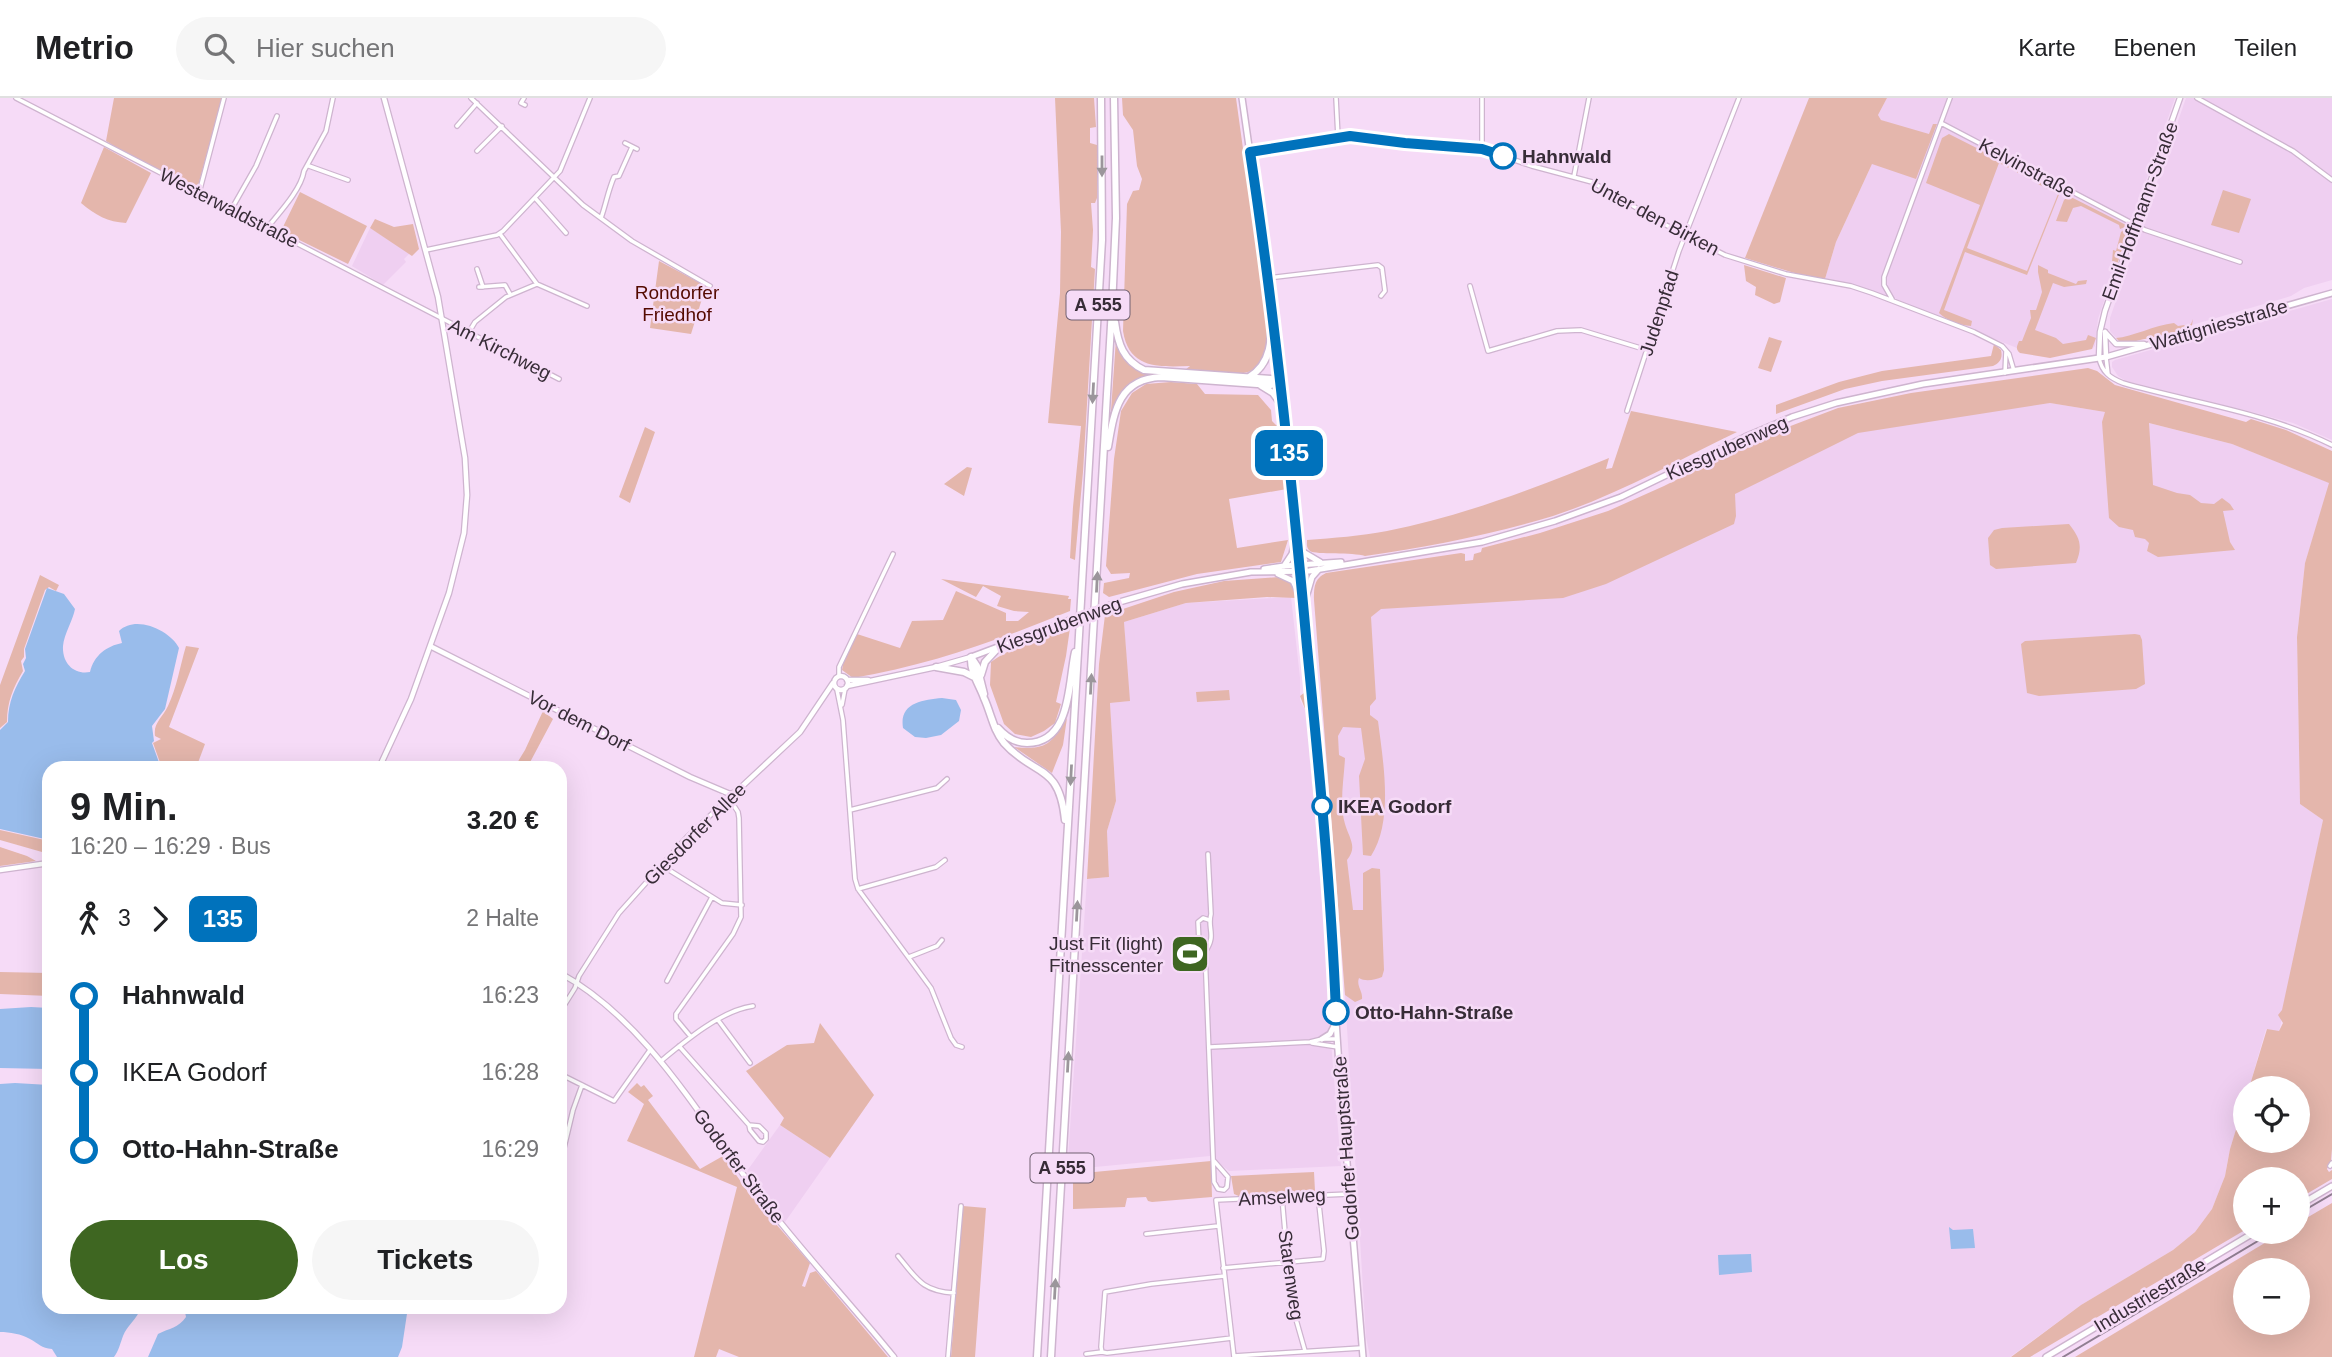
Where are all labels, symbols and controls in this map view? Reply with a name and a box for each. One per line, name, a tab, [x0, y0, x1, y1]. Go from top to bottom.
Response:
search box	[176, 17, 666, 80]
text: Metrio	[35, 29, 134, 66]
icon: search	[200, 29, 238, 67]
text: Hier suchen	[256, 33, 395, 63]
text: Karte	[2018, 34, 2076, 61]
text: Ebenen	[2114, 34, 2196, 61]
text: Teilen	[2234, 34, 2297, 61]
street label: Emil-Hoffmann-Straße	[2098, 119, 2182, 303]
street label: Kelvinstraße	[1975, 134, 2079, 202]
marker: Hahnwald	[1490, 143, 1516, 169]
place label: Hahnwald	[1522, 146, 1612, 167]
one-way arrow	[1096, 155, 1108, 177]
street label: Westerwaldstraße	[156, 164, 302, 252]
street label: Unter den Birken	[1587, 174, 1723, 260]
street label: Judenpfad	[1635, 268, 1683, 358]
park label: Rondorfer Friedhof	[635, 282, 720, 325]
road number: A 555	[1066, 290, 1130, 320]
street label: Wattigniesstraße	[2148, 295, 2290, 355]
street label: Am Kirchweg	[445, 314, 555, 384]
one-way arrow	[1087, 383, 1098, 405]
street label: Kiesgrubenweg	[1663, 412, 1791, 484]
line badge: 135	[1249, 430, 1329, 476]
text: 135	[1269, 439, 1309, 466]
one-way arrow	[1091, 570, 1102, 592]
street label: Kiesgrubenweg	[994, 593, 1124, 657]
one-way arrow	[1085, 672, 1096, 694]
street label: Vor dem Dorf	[524, 686, 634, 756]
one-way arrow	[1065, 764, 1076, 786]
street label: Giesdorfer Allee	[640, 779, 750, 889]
text: 9 Min.	[70, 786, 178, 828]
marker: IKEA Godorf	[1312, 796, 1332, 816]
place label: IKEA Godorf	[1338, 796, 1452, 817]
text: 3.20 €	[467, 805, 539, 835]
text: 16:20 – 16:29 · Bus	[70, 833, 271, 859]
icon: walk	[70, 900, 108, 938]
icon: forward	[141, 900, 179, 938]
one-way arrow	[1072, 900, 1083, 922]
text: 3	[118, 905, 131, 931]
text: 135	[203, 905, 243, 932]
text: 2 Halte	[466, 905, 539, 931]
place label: Just Fit (light) Fitnesscenter	[1049, 933, 1164, 976]
sports icon: Just Fit (light) Fitnesscenter	[1169, 933, 1211, 975]
text: Hahnwald	[122, 980, 245, 1010]
text: 16:23	[481, 982, 539, 1008]
marker: Otto-Hahn-Straße	[1323, 999, 1349, 1025]
place label: Otto-Hahn-Straße	[1355, 1002, 1513, 1023]
one-way arrow	[1063, 1051, 1074, 1073]
street label: Godorfer Hauptstraße	[1329, 1055, 1363, 1241]
text: IKEA Godorf	[122, 1057, 267, 1087]
text: 16:28	[481, 1059, 539, 1085]
map controls	[2233, 1076, 2310, 1335]
button: locate	[2233, 1076, 2310, 1153]
street label: Godorfer Straße	[689, 1105, 789, 1227]
text: Otto-Hahn-Straße	[122, 1134, 339, 1164]
text: 16:29	[481, 1136, 539, 1162]
road number: A 555	[1030, 1154, 1094, 1182]
button: +	[2233, 1167, 2310, 1244]
street label: Amselweg	[1238, 1184, 1326, 1210]
button: Los	[70, 1220, 298, 1300]
button: Tickets	[312, 1220, 539, 1300]
street label: Starenweg	[1274, 1229, 1308, 1321]
street label: Industriestraße	[2090, 1253, 2210, 1337]
button: −	[2233, 1258, 2310, 1335]
one-way arrow	[1050, 1278, 1061, 1300]

